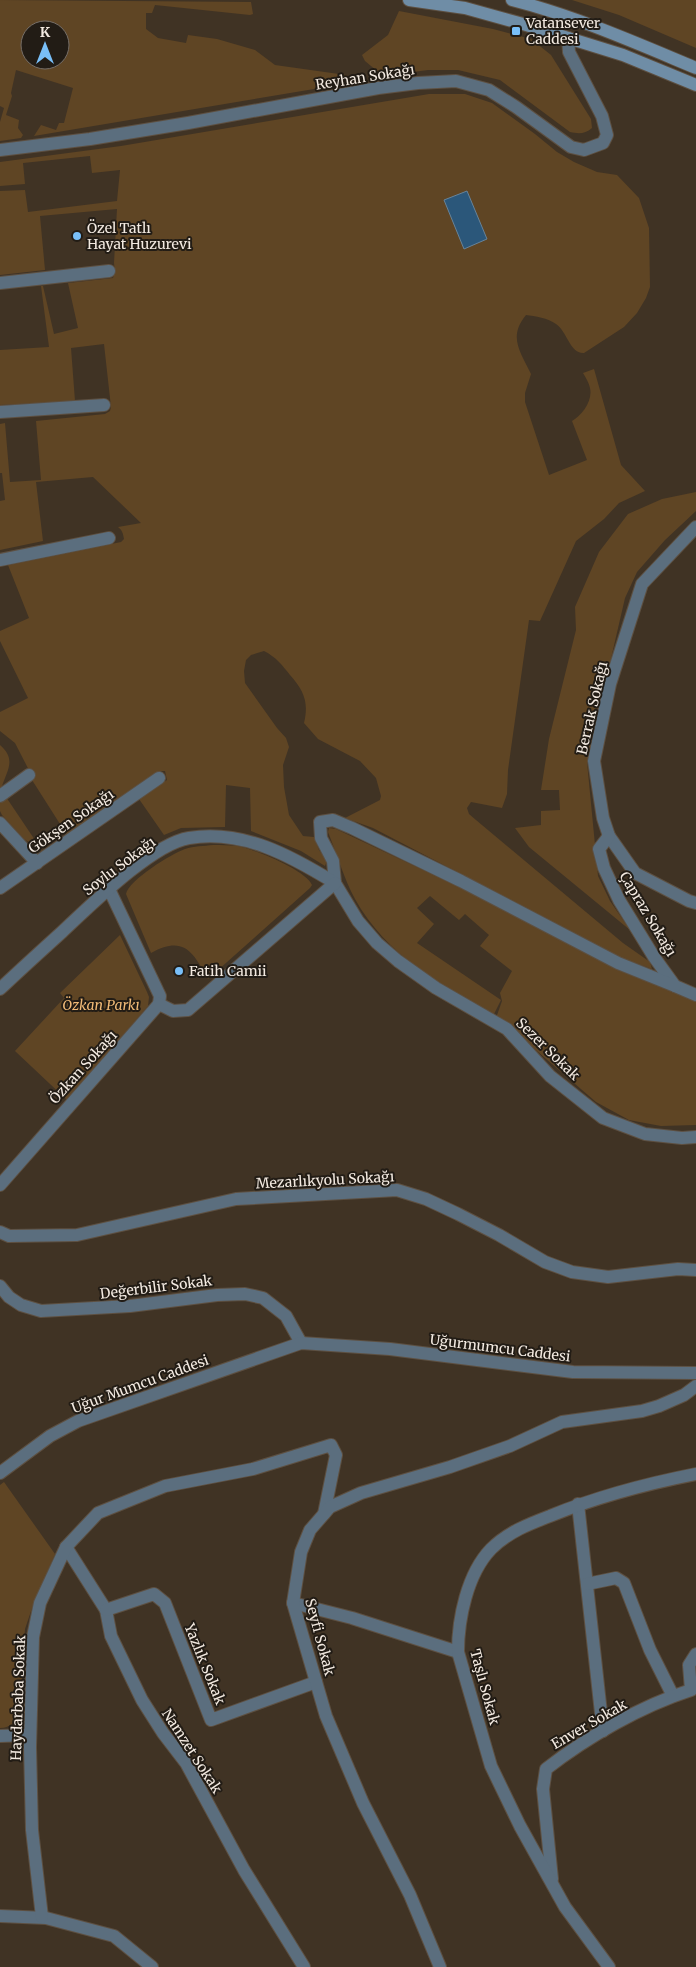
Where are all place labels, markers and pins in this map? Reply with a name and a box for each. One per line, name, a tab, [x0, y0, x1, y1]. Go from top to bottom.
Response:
place label: Vatansever Caddesi	[525, 14, 600, 48]
marker: Vatansever Caddesi	[510, 25, 522, 37]
place label: Özel Tatlı Hayat Huzurevi	[87, 219, 192, 253]
marker: Özel Tatlı Hayat Huzurevi	[71, 230, 83, 242]
place label: Fatih Camii	[189, 962, 267, 980]
marker: Fatih Camii	[173, 965, 185, 977]

